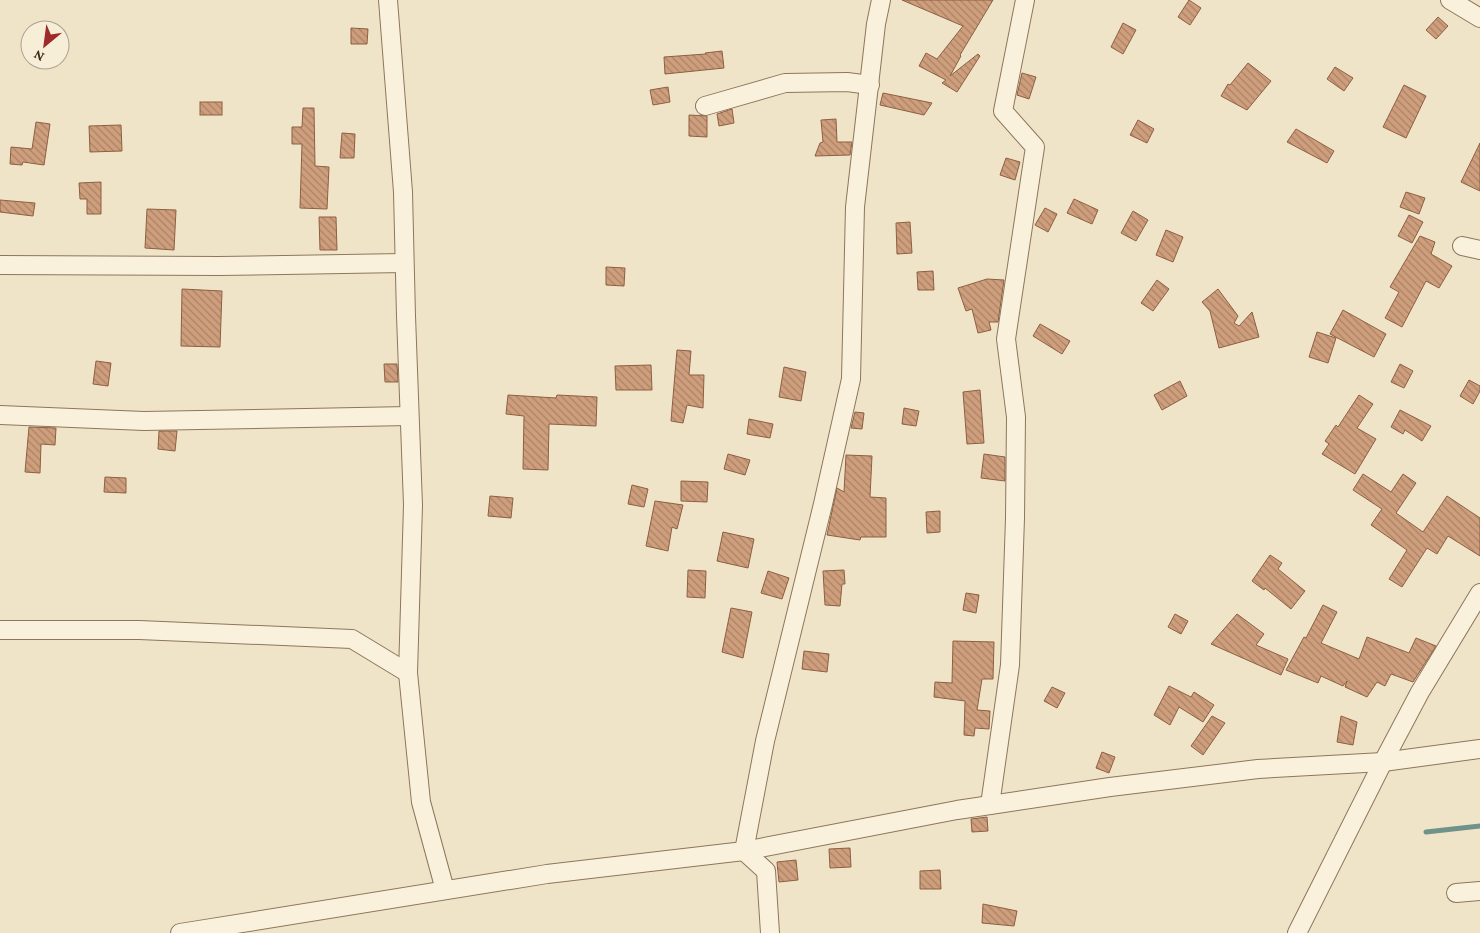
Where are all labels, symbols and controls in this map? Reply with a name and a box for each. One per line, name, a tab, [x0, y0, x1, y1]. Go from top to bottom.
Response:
north arrow	[20, 20, 70, 70]
text: N	[30, 47, 47, 66]

